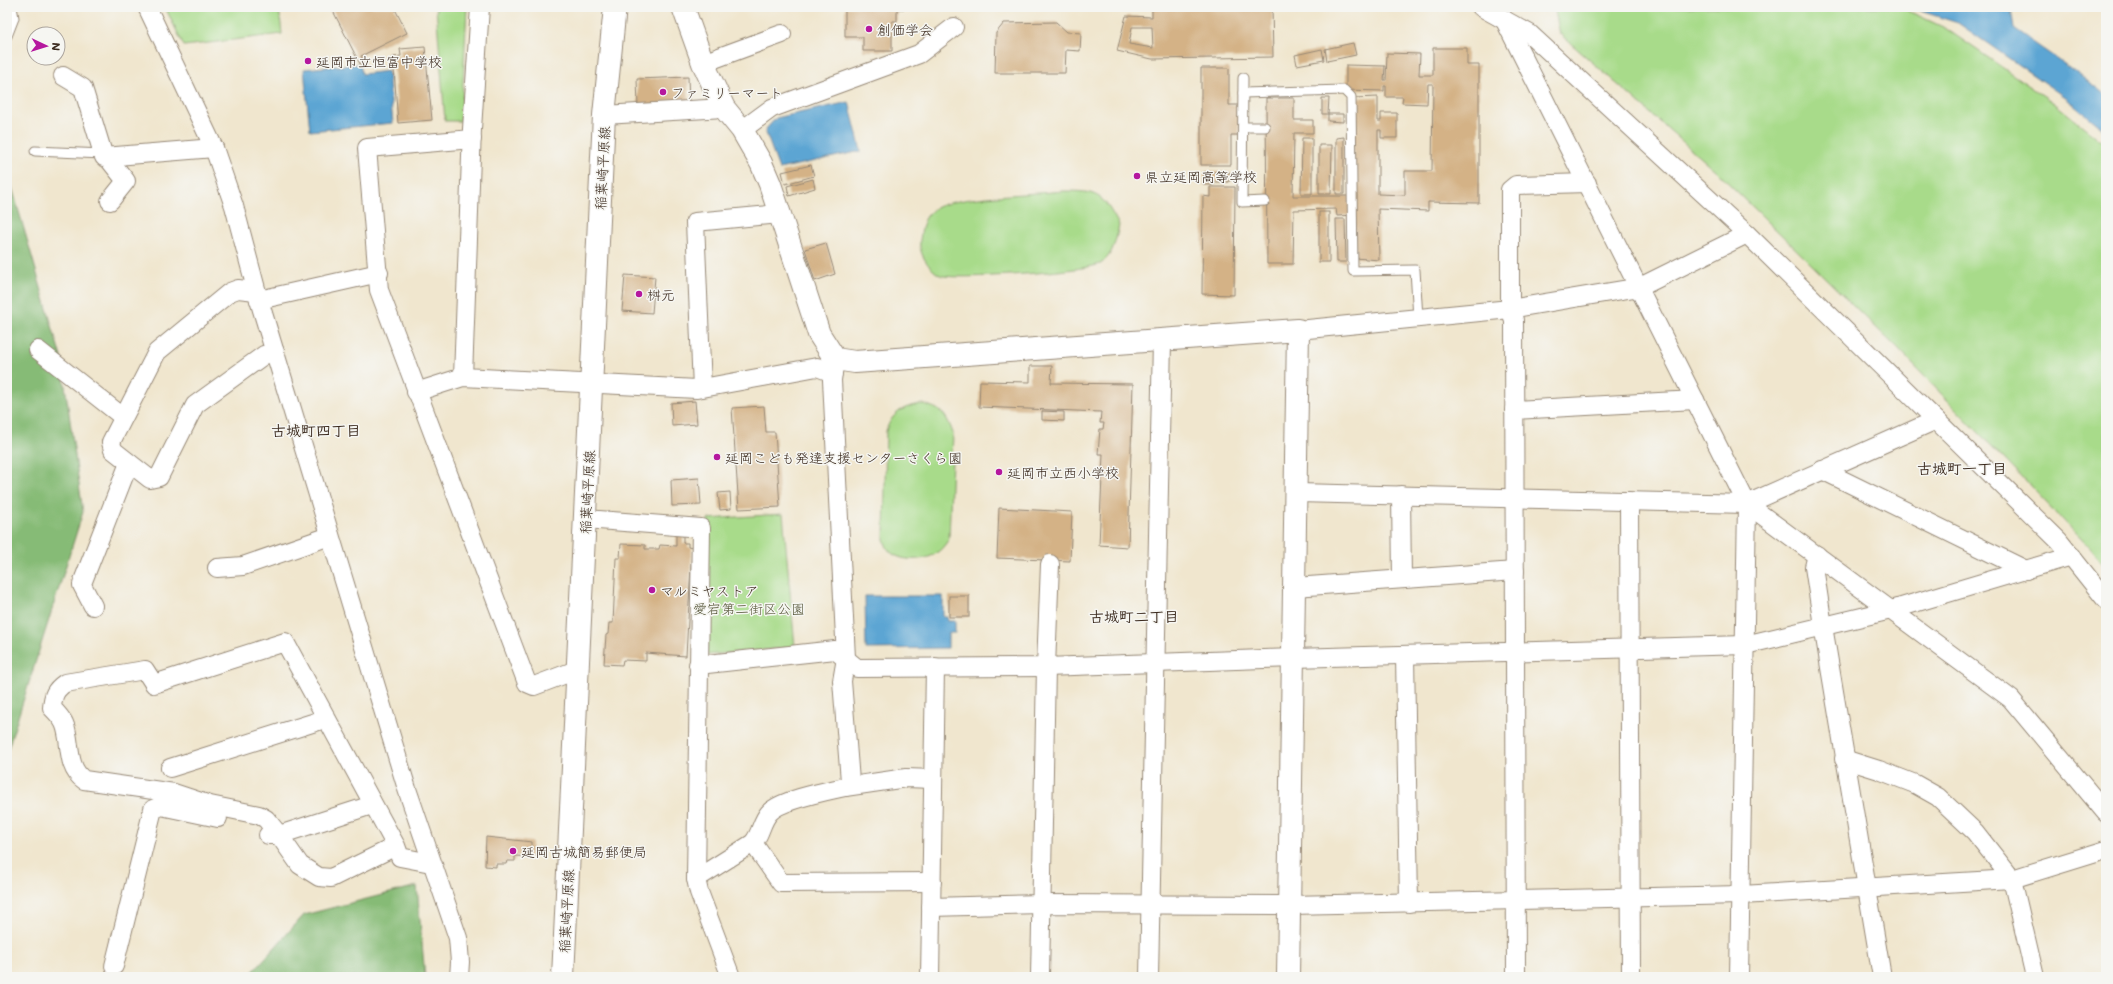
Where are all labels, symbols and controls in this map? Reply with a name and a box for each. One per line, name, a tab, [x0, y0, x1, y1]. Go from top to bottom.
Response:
place label: 創価学会	[877, 20, 933, 39]
marker: 創価学会	[864, 24, 874, 34]
north arrow	[26, 26, 66, 66]
text: N	[49, 42, 64, 51]
place label: 延岡市立恒富中学校	[316, 52, 442, 71]
marker: 延岡市立恒富中学校	[303, 56, 313, 66]
place label: ファミリーマート	[671, 83, 783, 102]
marker: ファミリーマート	[658, 87, 668, 97]
street label: 稲葉崎平原線	[590, 126, 614, 210]
place label: 県立延岡高等学校	[1145, 167, 1257, 186]
marker: 県立延岡高等学校	[1132, 171, 1142, 181]
place label: 桝元	[647, 285, 675, 304]
marker: 桝元	[634, 289, 644, 299]
district label: 古城町四丁目	[271, 420, 361, 440]
place label: 延岡こども発達支援センターさくら園	[725, 448, 962, 467]
street label: 稲葉崎平原線	[575, 450, 599, 534]
marker: 延岡こども発達支援センターさくら園	[712, 452, 722, 462]
district label: 古城町一丁目	[1917, 458, 2007, 478]
place label: 延岡市立西小学校	[1007, 463, 1119, 482]
marker: 延岡市立西小学校	[994, 467, 1004, 477]
place label: マルミヤストア	[660, 581, 759, 600]
marker: マルミヤストア	[647, 585, 657, 595]
park label: 愛宕第二街区公園	[693, 599, 805, 618]
district label: 古城町二丁目	[1089, 606, 1179, 626]
place label: 延岡古城簡易郵便局	[521, 842, 647, 861]
marker: 延岡古城簡易郵便局	[508, 846, 518, 856]
street label: 稲葉崎平原線	[554, 869, 578, 953]

